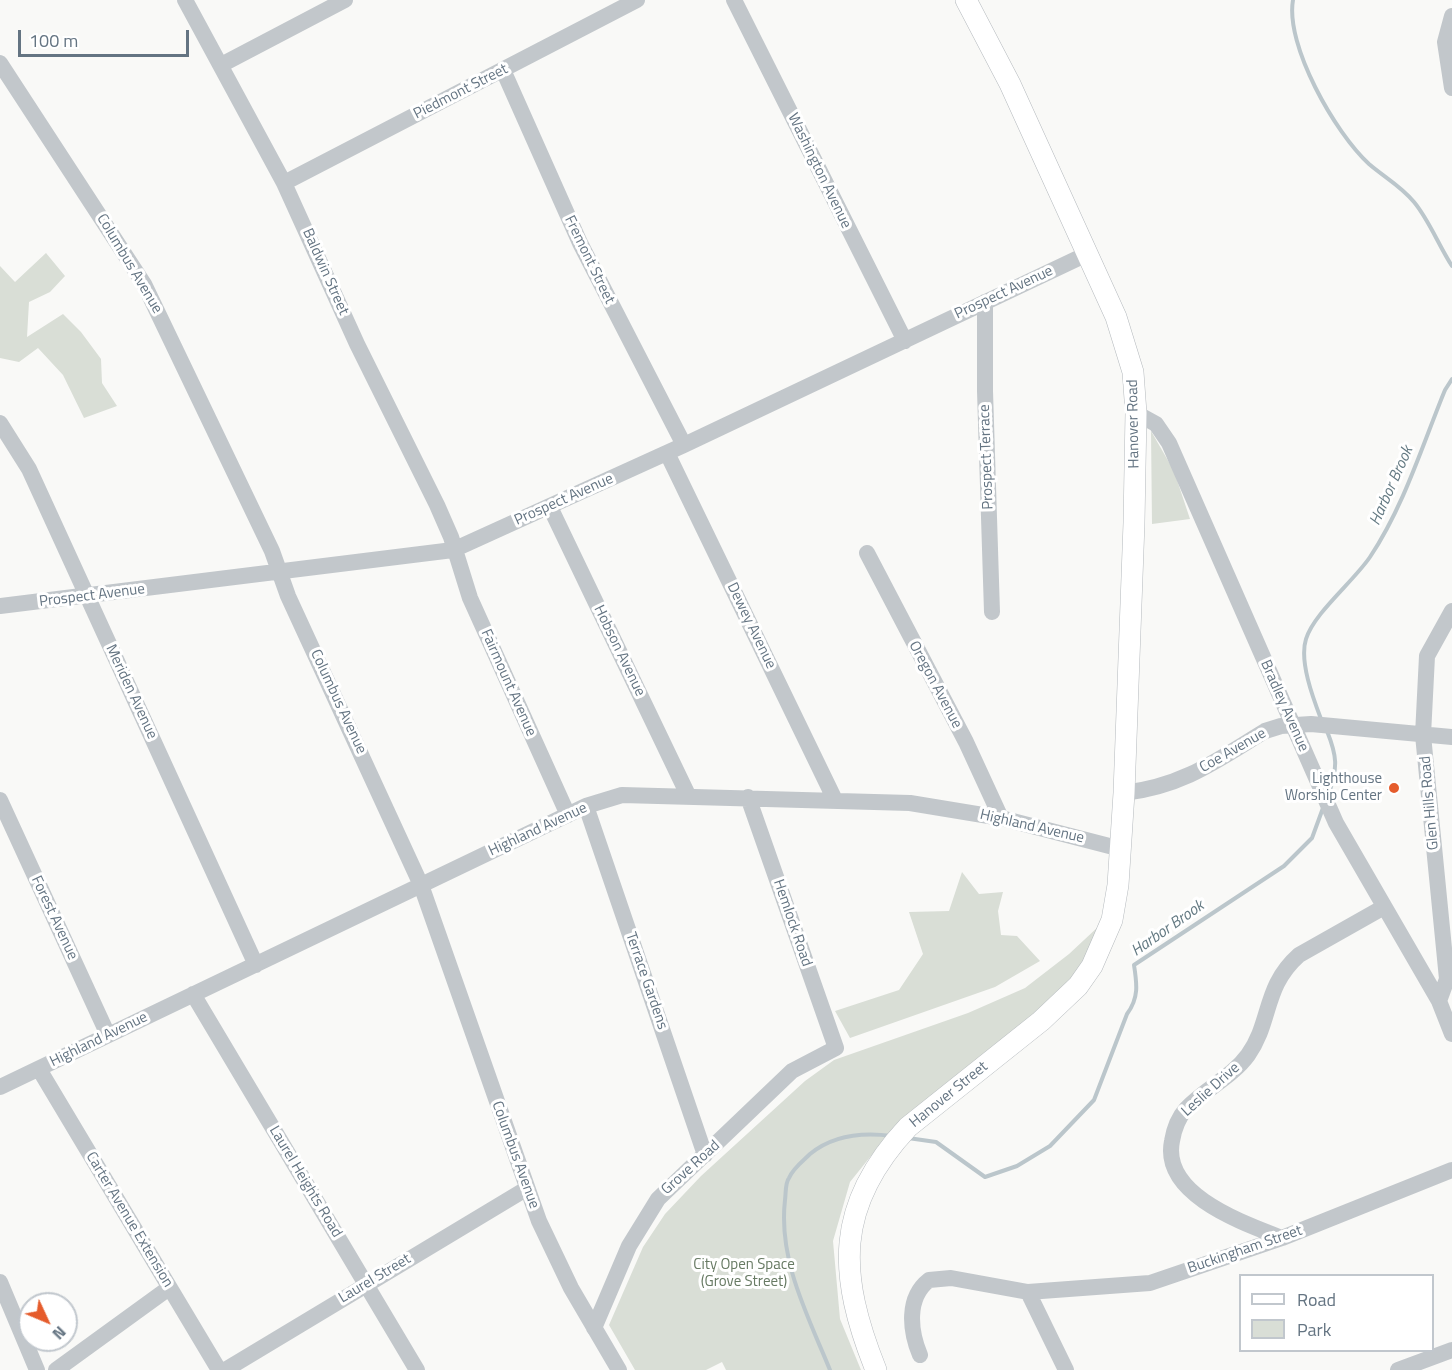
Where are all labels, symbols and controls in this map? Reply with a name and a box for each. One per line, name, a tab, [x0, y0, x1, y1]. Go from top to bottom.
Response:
scale bar	[21, 18, 192, 56]
text: 100 m	[29, 27, 78, 54]
street label: Piedmont Street	[411, 61, 511, 123]
street label: Washington Avenue	[783, 110, 855, 232]
street label: Columbus Avenue	[92, 211, 166, 317]
street label: Fremont Street	[560, 213, 618, 307]
street label: Baldwin Street	[298, 226, 352, 318]
street label: Prospect Avenue	[952, 262, 1056, 324]
street label: Hanover Road	[1124, 379, 1144, 469]
street label: Prospect Terrace	[976, 404, 998, 510]
water label: Harbor Brook	[1366, 444, 1418, 528]
street label: Prospect Avenue	[512, 470, 616, 530]
street label: Dewey Avenue	[722, 580, 780, 672]
street label: Prospect Avenue	[38, 581, 146, 611]
street label: Hobson Avenue	[589, 603, 649, 699]
street label: Fairmount Avenue	[476, 627, 540, 739]
street label: Oregon Avenue	[904, 638, 966, 732]
street label: Meriden Avenue	[101, 642, 161, 742]
street label: Columbus Avenue	[306, 647, 370, 757]
street label: Bradley Avenue	[1256, 657, 1312, 755]
street label: Coe Avenue	[1197, 725, 1269, 777]
street label: Glen Hills Road	[1417, 755, 1443, 851]
place label: Lighthouse Worship Center	[1285, 770, 1382, 805]
marker: Lighthouse Worship Center	[1387, 781, 1401, 795]
street label: Highland Avenue	[486, 799, 590, 861]
street label: Highland Avenue	[978, 806, 1086, 848]
street label: Forest Avenue	[27, 873, 81, 963]
street label: Hemlock Road	[769, 877, 815, 969]
water label: Harbor Brook	[1128, 897, 1208, 961]
street label: Terrace Gardens	[621, 930, 671, 1032]
street label: Highland Avenue	[47, 1009, 151, 1071]
street label: Hanover Street	[906, 1058, 992, 1132]
street label: Leslie Drive	[1178, 1059, 1244, 1121]
street label: Columbus Avenue	[487, 1099, 543, 1211]
street label: Laurel Heights Road	[265, 1123, 345, 1241]
street label: Grove Road	[658, 1137, 724, 1199]
street label: Carter Avenue Extension	[81, 1149, 177, 1291]
street label: Buckingham Street	[1185, 1222, 1305, 1278]
street label: Laurel Street	[336, 1250, 414, 1308]
park label: City Open Space (Grove Street)	[693, 1256, 795, 1291]
legend	[1239, 1274, 1434, 1352]
text: Road	[1297, 1286, 1336, 1313]
north arrow	[18, 1292, 78, 1352]
text: Park	[1297, 1316, 1331, 1343]
text: N	[47, 1321, 72, 1345]

